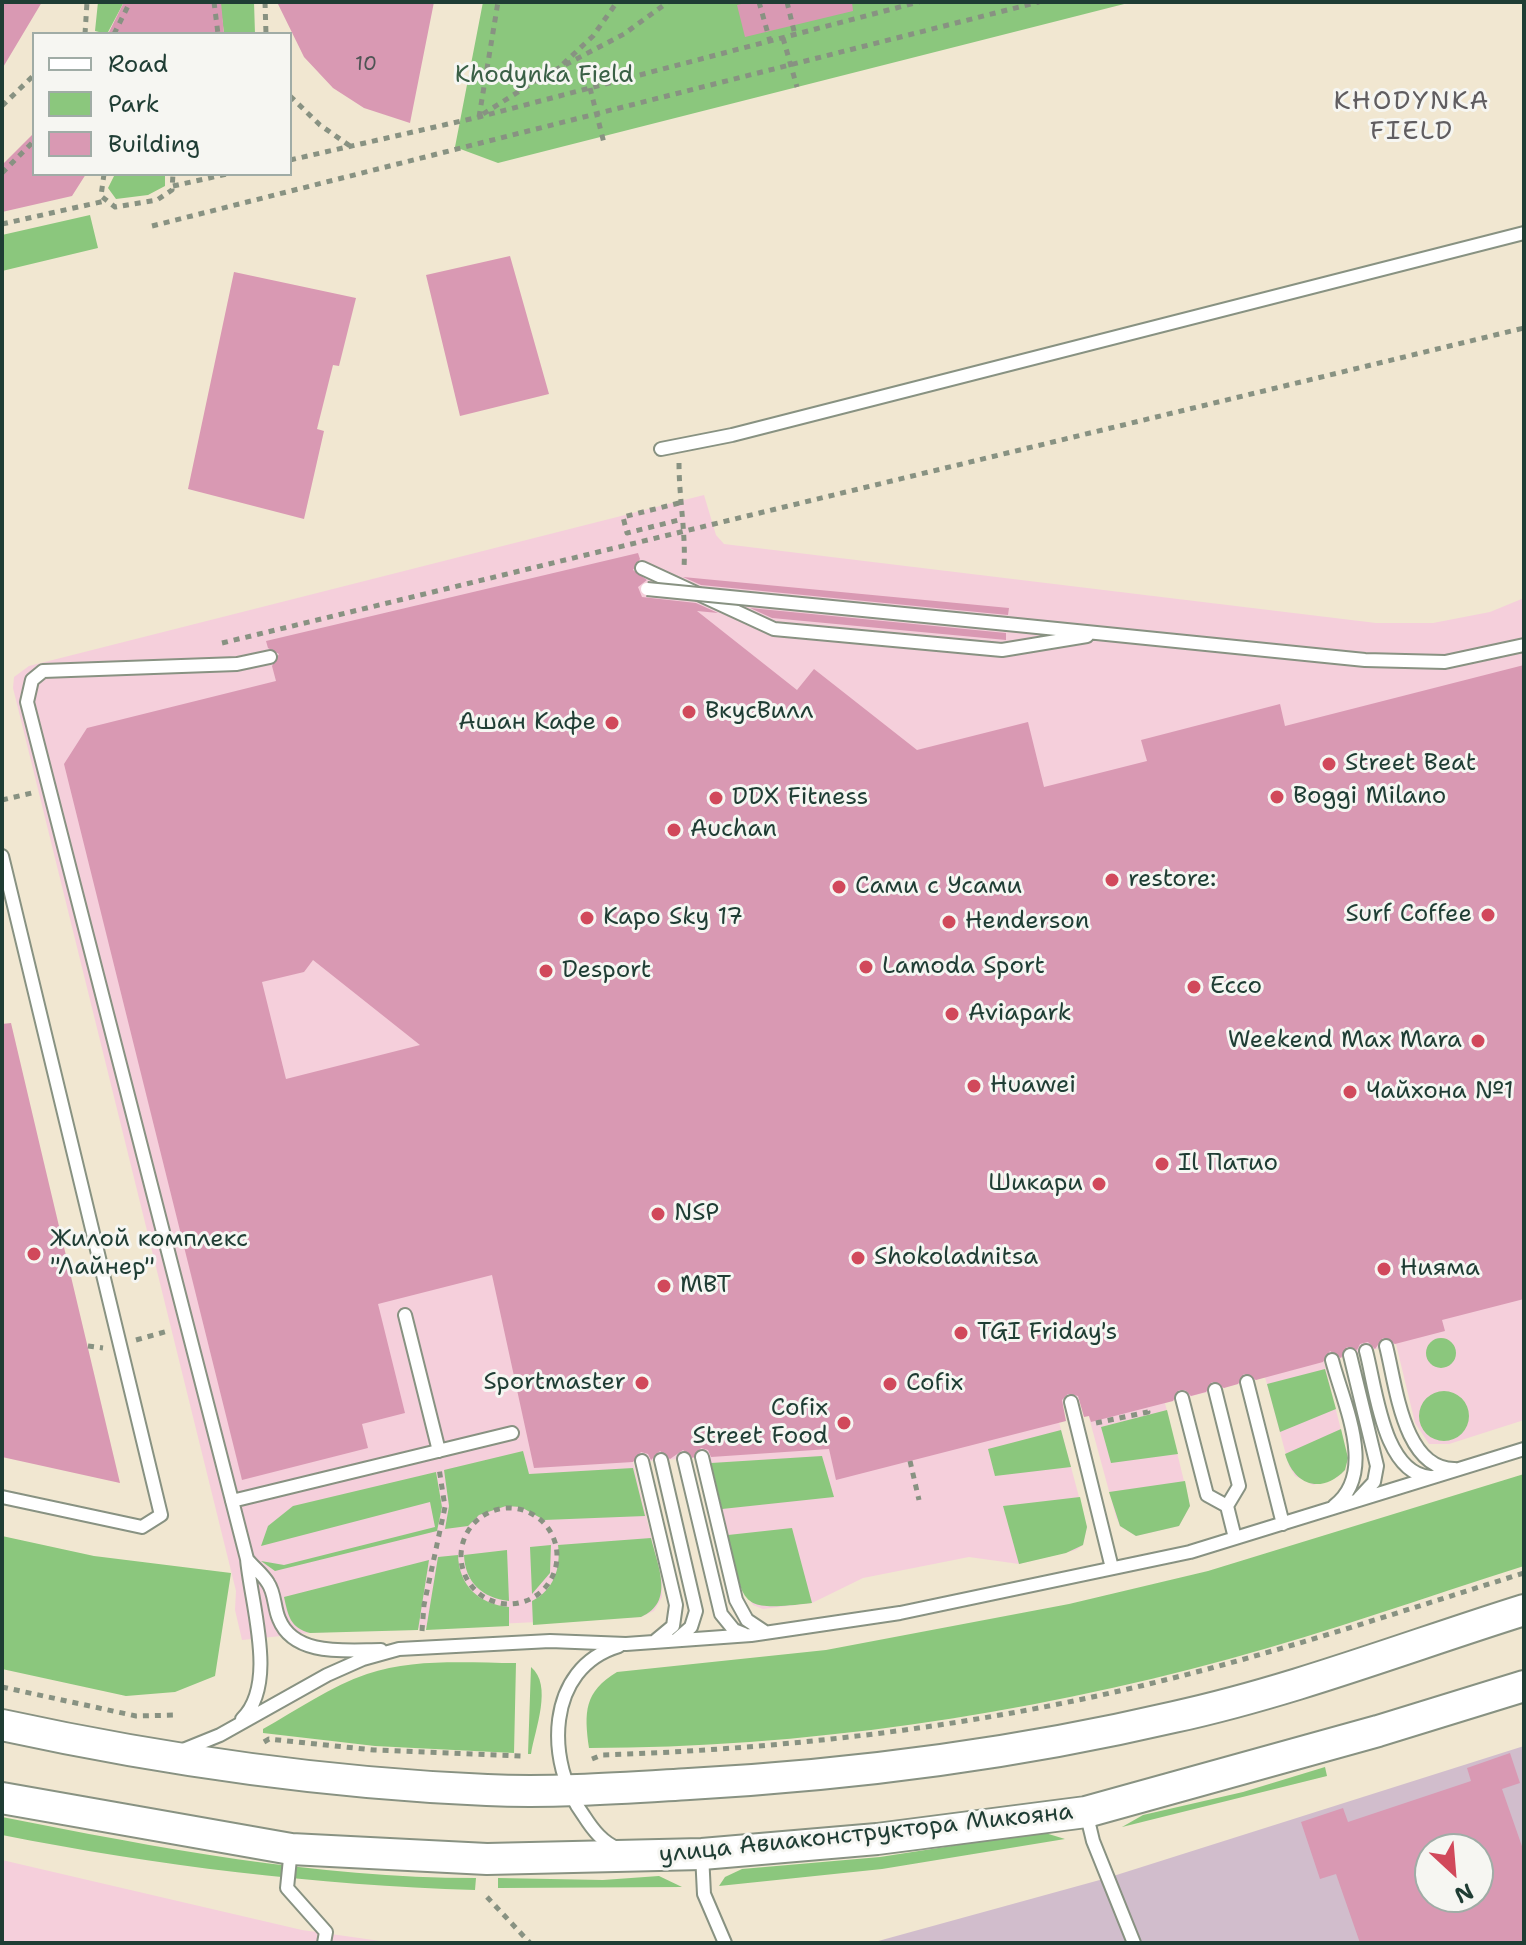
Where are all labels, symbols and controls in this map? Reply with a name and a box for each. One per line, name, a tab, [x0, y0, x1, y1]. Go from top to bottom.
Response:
legend	[32, 32, 292, 176]
text: Road	[108, 48, 168, 80]
house number: 10	[355, 53, 377, 77]
park label: Khodynka Field	[455, 62, 633, 90]
district label: KHODYNKA FIELD	[1334, 86, 1490, 148]
text: Park	[108, 88, 160, 120]
text: Building	[108, 128, 200, 160]
place label: ВкусВилл	[705, 698, 813, 726]
marker: ВкусВилл	[680, 703, 698, 721]
place label: Ашан Кафе	[458, 709, 596, 737]
marker: Ашан Кафе	[603, 714, 621, 732]
place label: Street Beat	[1345, 750, 1476, 778]
marker: Street Beat	[1320, 755, 1338, 773]
place label: Boggi Milano	[1293, 783, 1446, 811]
place label: DDX Fitness	[732, 784, 868, 812]
marker: Boggi Milano	[1268, 788, 1286, 806]
marker: DDX Fitness	[707, 789, 725, 807]
place label: Auchan	[690, 816, 777, 844]
marker: Auchan	[665, 821, 683, 839]
place label: restore:	[1128, 866, 1216, 894]
marker: restore:	[1103, 871, 1121, 889]
place label: Сами с Усами	[855, 873, 1022, 901]
marker: Сами с Усами	[830, 878, 848, 896]
place label: Surf Coffee	[1345, 901, 1472, 929]
place label: Каро Sky 17	[603, 904, 743, 932]
marker: Surf Coffee	[1479, 906, 1497, 924]
place label: Henderson	[965, 908, 1089, 936]
marker: Каро Sky 17	[578, 909, 596, 927]
marker: Henderson	[940, 913, 958, 931]
place label: Lamoda Sport	[882, 953, 1045, 981]
place label: Desport	[562, 957, 651, 985]
marker: Lamoda Sport	[857, 958, 875, 976]
marker: Desport	[537, 962, 555, 980]
place label: Ecco	[1210, 973, 1262, 1001]
marker: Ecco	[1185, 978, 1203, 996]
place label: Aviapark	[968, 1000, 1071, 1028]
marker: Aviapark	[943, 1005, 961, 1023]
place label: Weekend Max Mara	[1228, 1027, 1462, 1055]
marker: Weekend Max Mara	[1469, 1032, 1487, 1050]
place label: Huawei	[990, 1072, 1076, 1100]
marker: Huawei	[965, 1077, 983, 1095]
place label: Чайхона №1	[1366, 1078, 1514, 1106]
marker: Чайхона №1	[1341, 1083, 1359, 1101]
place label: Il Патио	[1178, 1150, 1278, 1178]
marker: Il Патио	[1153, 1155, 1171, 1173]
place label: Шикари	[988, 1170, 1083, 1198]
marker: Шикари	[1090, 1175, 1108, 1193]
place label: NSP	[674, 1200, 719, 1228]
marker: NSP	[649, 1205, 667, 1223]
place label: Жилой комплекс "Лайнер"	[50, 1226, 248, 1282]
place label: Shokoladnitsa	[874, 1244, 1038, 1272]
marker: Жилой комплекс "Лайнер"	[25, 1245, 43, 1263]
marker: Shokoladnitsa	[849, 1249, 867, 1267]
place label: Нияма	[1400, 1255, 1480, 1283]
marker: Нияма	[1375, 1260, 1393, 1278]
place label: MBT	[680, 1272, 731, 1300]
marker: MBT	[655, 1277, 673, 1295]
place label: TGI Friday's	[977, 1319, 1117, 1347]
marker: TGI Friday's	[952, 1324, 970, 1342]
place label: Sportmaster	[483, 1369, 626, 1397]
place label: Cofix	[906, 1370, 963, 1398]
marker: Sportmaster	[633, 1374, 651, 1392]
marker: Cofix	[881, 1375, 899, 1393]
place label: Cofix Street Food	[693, 1395, 828, 1451]
marker: Cofix Street Food	[835, 1414, 853, 1432]
street label: улица Авиаконструктора Микояна	[658, 1798, 1074, 1870]
north arrow	[1414, 1833, 1494, 1913]
text: N	[1450, 1876, 1478, 1910]

